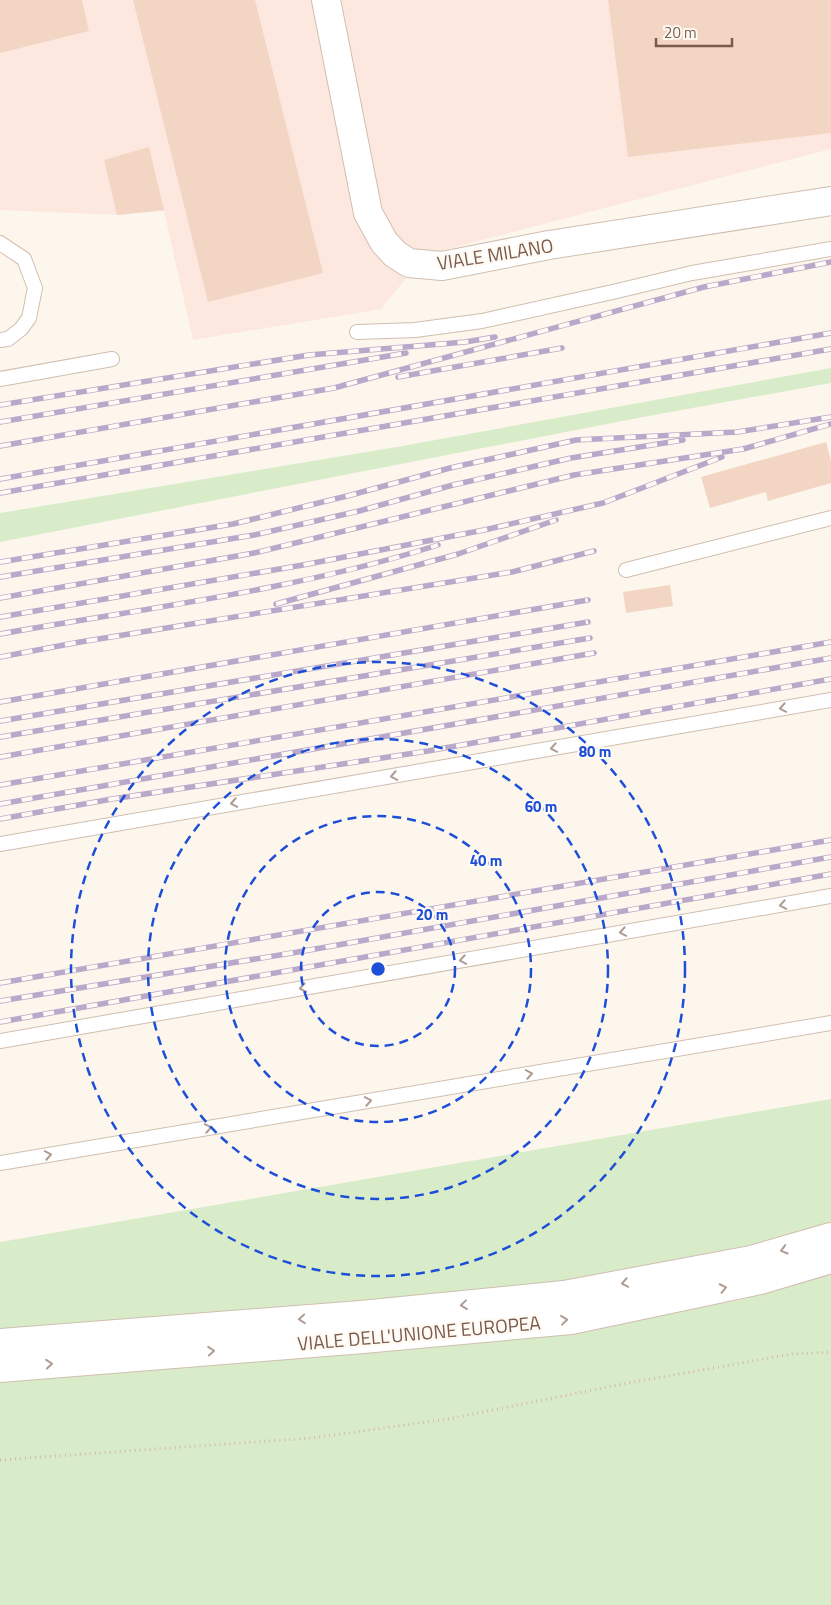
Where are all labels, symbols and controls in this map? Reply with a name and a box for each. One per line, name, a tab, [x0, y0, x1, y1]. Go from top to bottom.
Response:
scale bar	[656, 15, 732, 47]
text: 20 m	[664, 21, 697, 44]
street label: VIALE MILANO	[435, 230, 555, 277]
one-way arrow	[779, 703, 787, 713]
text: 80 m	[579, 740, 611, 763]
one-way arrow	[549, 743, 558, 753]
one-way arrow	[389, 770, 398, 780]
text: 60 m	[525, 795, 557, 818]
one-way arrow	[229, 798, 238, 808]
text: 40 m	[470, 849, 502, 872]
one-way arrow	[779, 899, 787, 909]
text: 20 m	[416, 903, 448, 926]
one-way arrow	[618, 927, 627, 937]
one-way arrow	[458, 955, 467, 965]
centre of rings	[369, 960, 387, 978]
one-way arrow	[298, 982, 307, 992]
one-way arrow	[524, 1069, 533, 1079]
one-way arrow	[365, 1096, 373, 1107]
one-way arrow	[204, 1124, 213, 1134]
one-way arrow	[44, 1151, 52, 1161]
one-way arrow	[780, 1245, 789, 1255]
one-way arrow	[621, 1278, 629, 1288]
one-way arrow	[719, 1283, 728, 1293]
one-way arrow	[460, 1299, 468, 1310]
street label: VIALE DELL'UNIONE EUROPEA	[296, 1307, 542, 1358]
one-way arrow	[298, 1314, 306, 1325]
one-way arrow	[561, 1315, 569, 1326]
one-way arrow	[207, 1346, 215, 1357]
one-way arrow	[45, 1359, 53, 1370]

